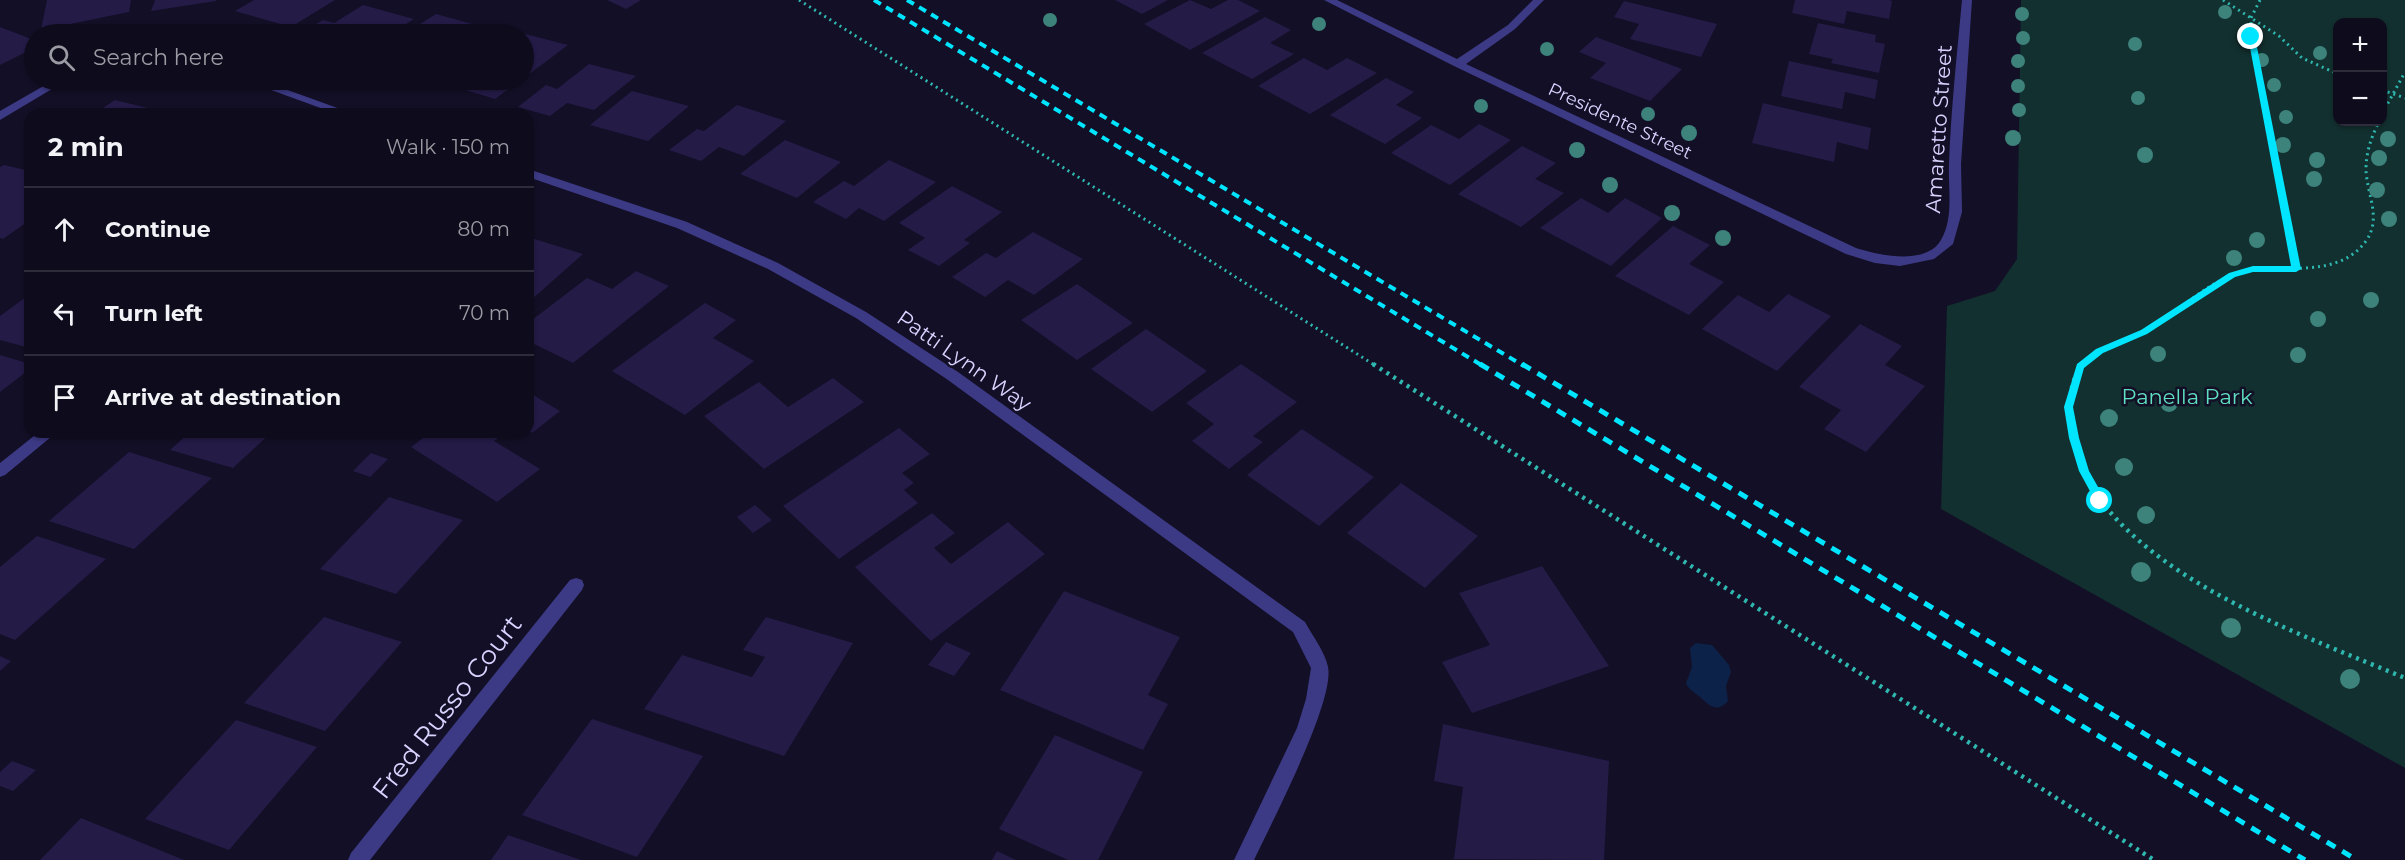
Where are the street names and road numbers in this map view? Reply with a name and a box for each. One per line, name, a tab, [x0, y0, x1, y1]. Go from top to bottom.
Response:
street label: Amaretto Street	[1920, 44, 1957, 214]
street label: Presidente Street	[1545, 78, 1695, 164]
street label: Patti Lynn Way	[892, 305, 1037, 417]
street label: Fred Russo Court	[365, 609, 529, 805]

